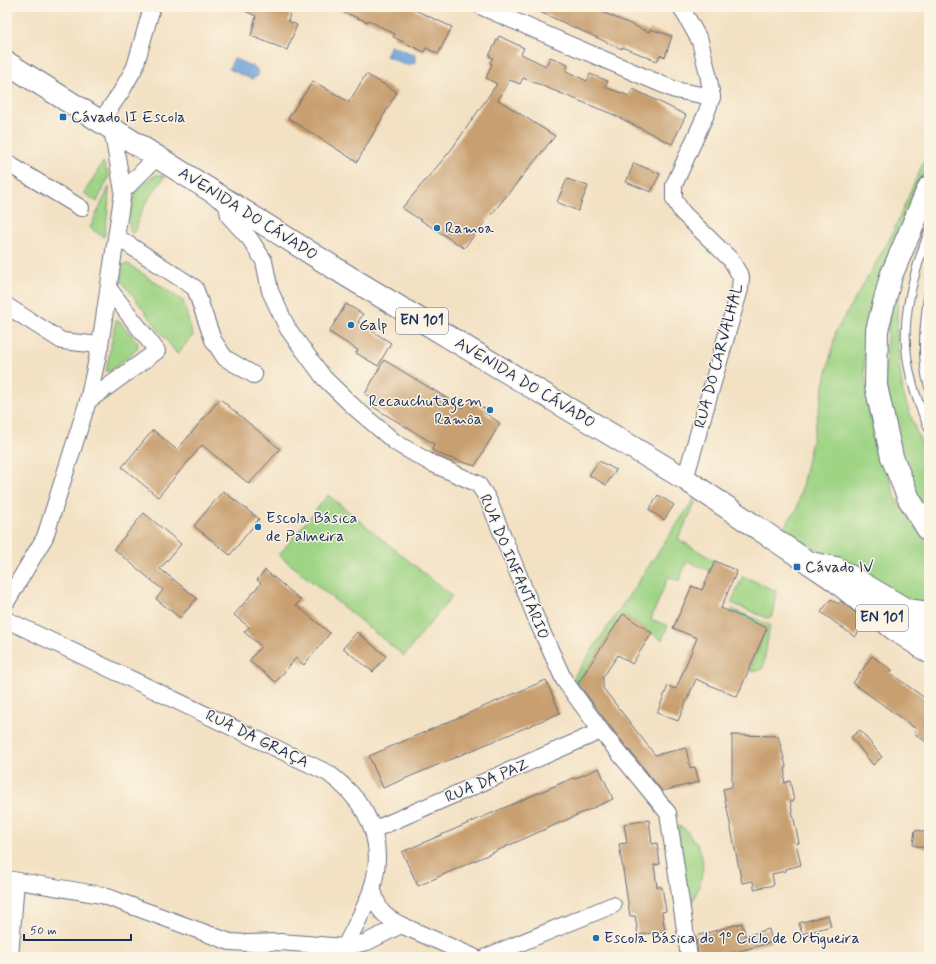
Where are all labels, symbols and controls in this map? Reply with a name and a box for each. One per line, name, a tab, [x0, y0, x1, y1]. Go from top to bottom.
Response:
place label: Cávado II Escola	[71, 107, 185, 128]
marker: Cávado II Escola	[58, 112, 68, 122]
street label: AVENIDA DO CÁVADO	[174, 163, 322, 265]
place label: Ramoa	[445, 218, 494, 239]
marker: Ramoa	[432, 223, 442, 233]
street label: RUA DO CARVALHAL	[690, 281, 748, 431]
road number: EN 101	[396, 308, 448, 334]
place label: Galp	[359, 315, 387, 336]
marker: Galp	[346, 320, 356, 330]
street label: AVENIDA DO CÁVADO	[451, 333, 599, 433]
place label: Recauchutagem Ramôa	[369, 391, 482, 430]
marker: Recauchutagem Ramôa	[485, 405, 495, 415]
street label: RUA DO INFANTÁRIO	[474, 491, 554, 643]
place label: Escola Básica de Palmeira	[266, 508, 358, 547]
marker: Escola Básica de Palmeira	[253, 522, 263, 532]
place label: Cávado IV	[805, 557, 874, 578]
marker: Cávado IV	[792, 562, 802, 572]
road number: EN 101	[856, 605, 908, 631]
street label: RUA DA GRAÇA	[202, 705, 312, 773]
street label: RUA DA PAZ	[442, 754, 532, 808]
scale bar	[24, 916, 131, 942]
text: 50 m	[30, 923, 57, 939]
place label: Escola Básica do 1º Ciclo de Ortigueira	[604, 928, 860, 949]
marker: Escola Básica do 1º Ciclo de Ortigueira	[591, 933, 601, 943]

